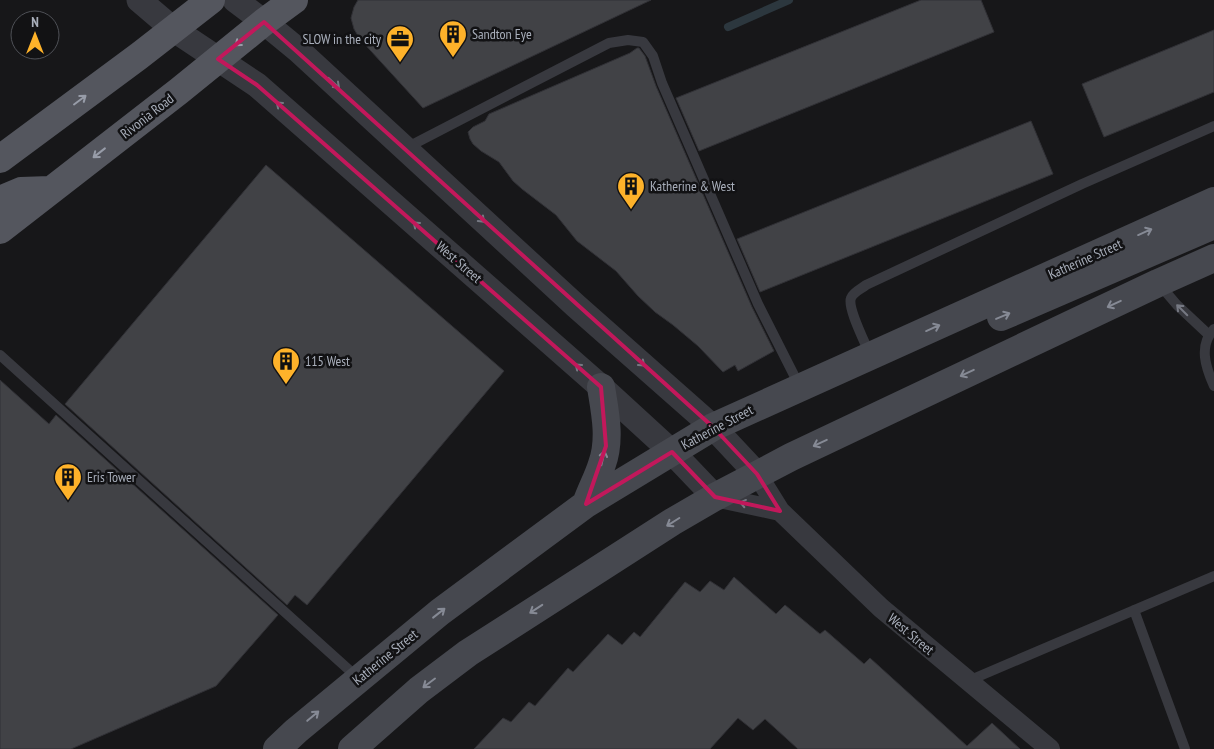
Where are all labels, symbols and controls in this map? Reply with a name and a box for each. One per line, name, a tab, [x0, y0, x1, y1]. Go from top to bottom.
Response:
north arrow	[10, 10, 60, 60]
text: N	[31, 13, 39, 31]
building icon: Sandton Eye	[438, 19, 468, 58]
office icon: SLOW in the city	[385, 24, 415, 63]
place label: Sandton Eye	[472, 25, 532, 43]
place label: SLOW in the city	[302, 30, 382, 48]
one-way arrow	[235, 35, 248, 46]
one-way arrow	[328, 77, 340, 89]
street label: Rivonia Road	[117, 90, 177, 142]
one-way arrow	[73, 95, 87, 105]
one-way arrow	[276, 101, 289, 113]
one-way arrow	[93, 147, 106, 158]
building icon: Katherine & West	[616, 171, 646, 210]
place label: Katherine & West	[650, 177, 735, 195]
one-way arrow	[473, 211, 486, 223]
one-way arrow	[413, 222, 426, 233]
one-way arrow	[1137, 227, 1152, 236]
street label: Katherine Street	[1045, 235, 1125, 283]
street label: West Street	[432, 237, 486, 287]
one-way arrow	[1107, 299, 1122, 309]
one-way arrow	[1176, 304, 1189, 316]
one-way arrow	[995, 311, 1010, 321]
one-way arrow	[925, 322, 940, 332]
building icon: 115 West	[271, 346, 301, 385]
place label: 115 West	[305, 352, 350, 370]
one-way arrow	[632, 355, 645, 367]
one-way arrow	[574, 364, 587, 375]
one-way arrow	[960, 369, 975, 378]
street label: Katherine Street	[678, 400, 756, 453]
one-way arrow	[813, 438, 828, 448]
one-way arrow	[599, 451, 608, 467]
building icon: Eris Tower	[53, 462, 83, 501]
place label: Eris Tower	[87, 468, 136, 486]
one-way arrow	[740, 499, 756, 508]
one-way arrow	[667, 517, 681, 527]
one-way arrow	[530, 605, 544, 615]
one-way arrow	[432, 608, 446, 618]
street label: West Street	[884, 609, 938, 659]
street label: Katherine Street	[349, 625, 421, 689]
one-way arrow	[423, 677, 436, 688]
one-way arrow	[307, 711, 320, 722]

